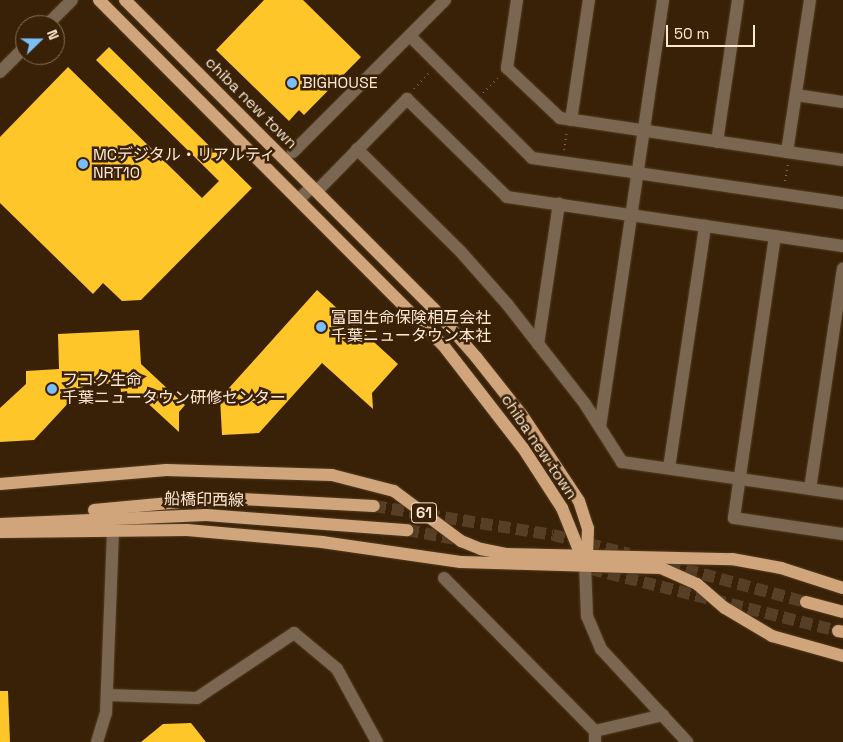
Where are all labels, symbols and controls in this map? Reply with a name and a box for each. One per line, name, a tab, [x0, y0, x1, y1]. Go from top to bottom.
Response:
north arrow	[15, 15, 65, 65]
scale bar	[668, 15, 757, 47]
text: 50 m	[674, 24, 709, 43]
text: N	[43, 27, 63, 42]
street label: chiba new town	[201, 53, 301, 153]
place label: BIGHOUSE	[302, 73, 378, 93]
marker: BIGHOUSE	[286, 77, 298, 89]
place label: MCデジタル・リアルティ NRT10	[93, 145, 277, 183]
marker: MCデジタル・リアルティ NRT10	[77, 158, 89, 170]
place label: 富国生命保険相互会社 千葉ニュータウン本社	[331, 308, 491, 346]
marker: 富国生命保険相互会社 千葉ニュータウン本社	[315, 321, 327, 333]
place label: フコク生命 千葉ニュータウン研修センター	[62, 370, 286, 408]
marker: フコク生命 千葉ニュータウン研修センター	[46, 383, 58, 395]
street label: chiba new town	[497, 391, 581, 503]
street label: 船橋印西線	[164, 490, 244, 510]
road number: 61	[410, 500, 438, 526]

